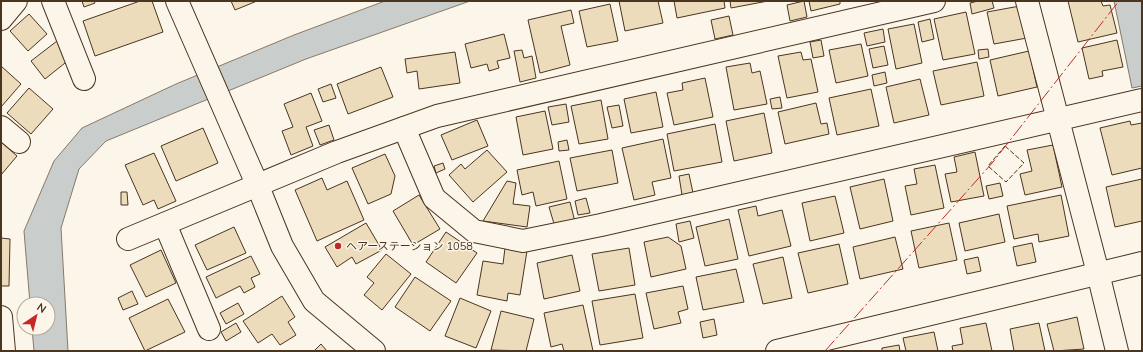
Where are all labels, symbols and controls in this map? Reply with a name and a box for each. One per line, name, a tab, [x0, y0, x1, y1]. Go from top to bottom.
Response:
place label: ヘアーステーション 1058	[346, 239, 473, 253]
marker: ヘアーステーション 1058	[333, 241, 343, 251]
north arrow	[16, 296, 56, 336]
text: N	[34, 300, 49, 316]

